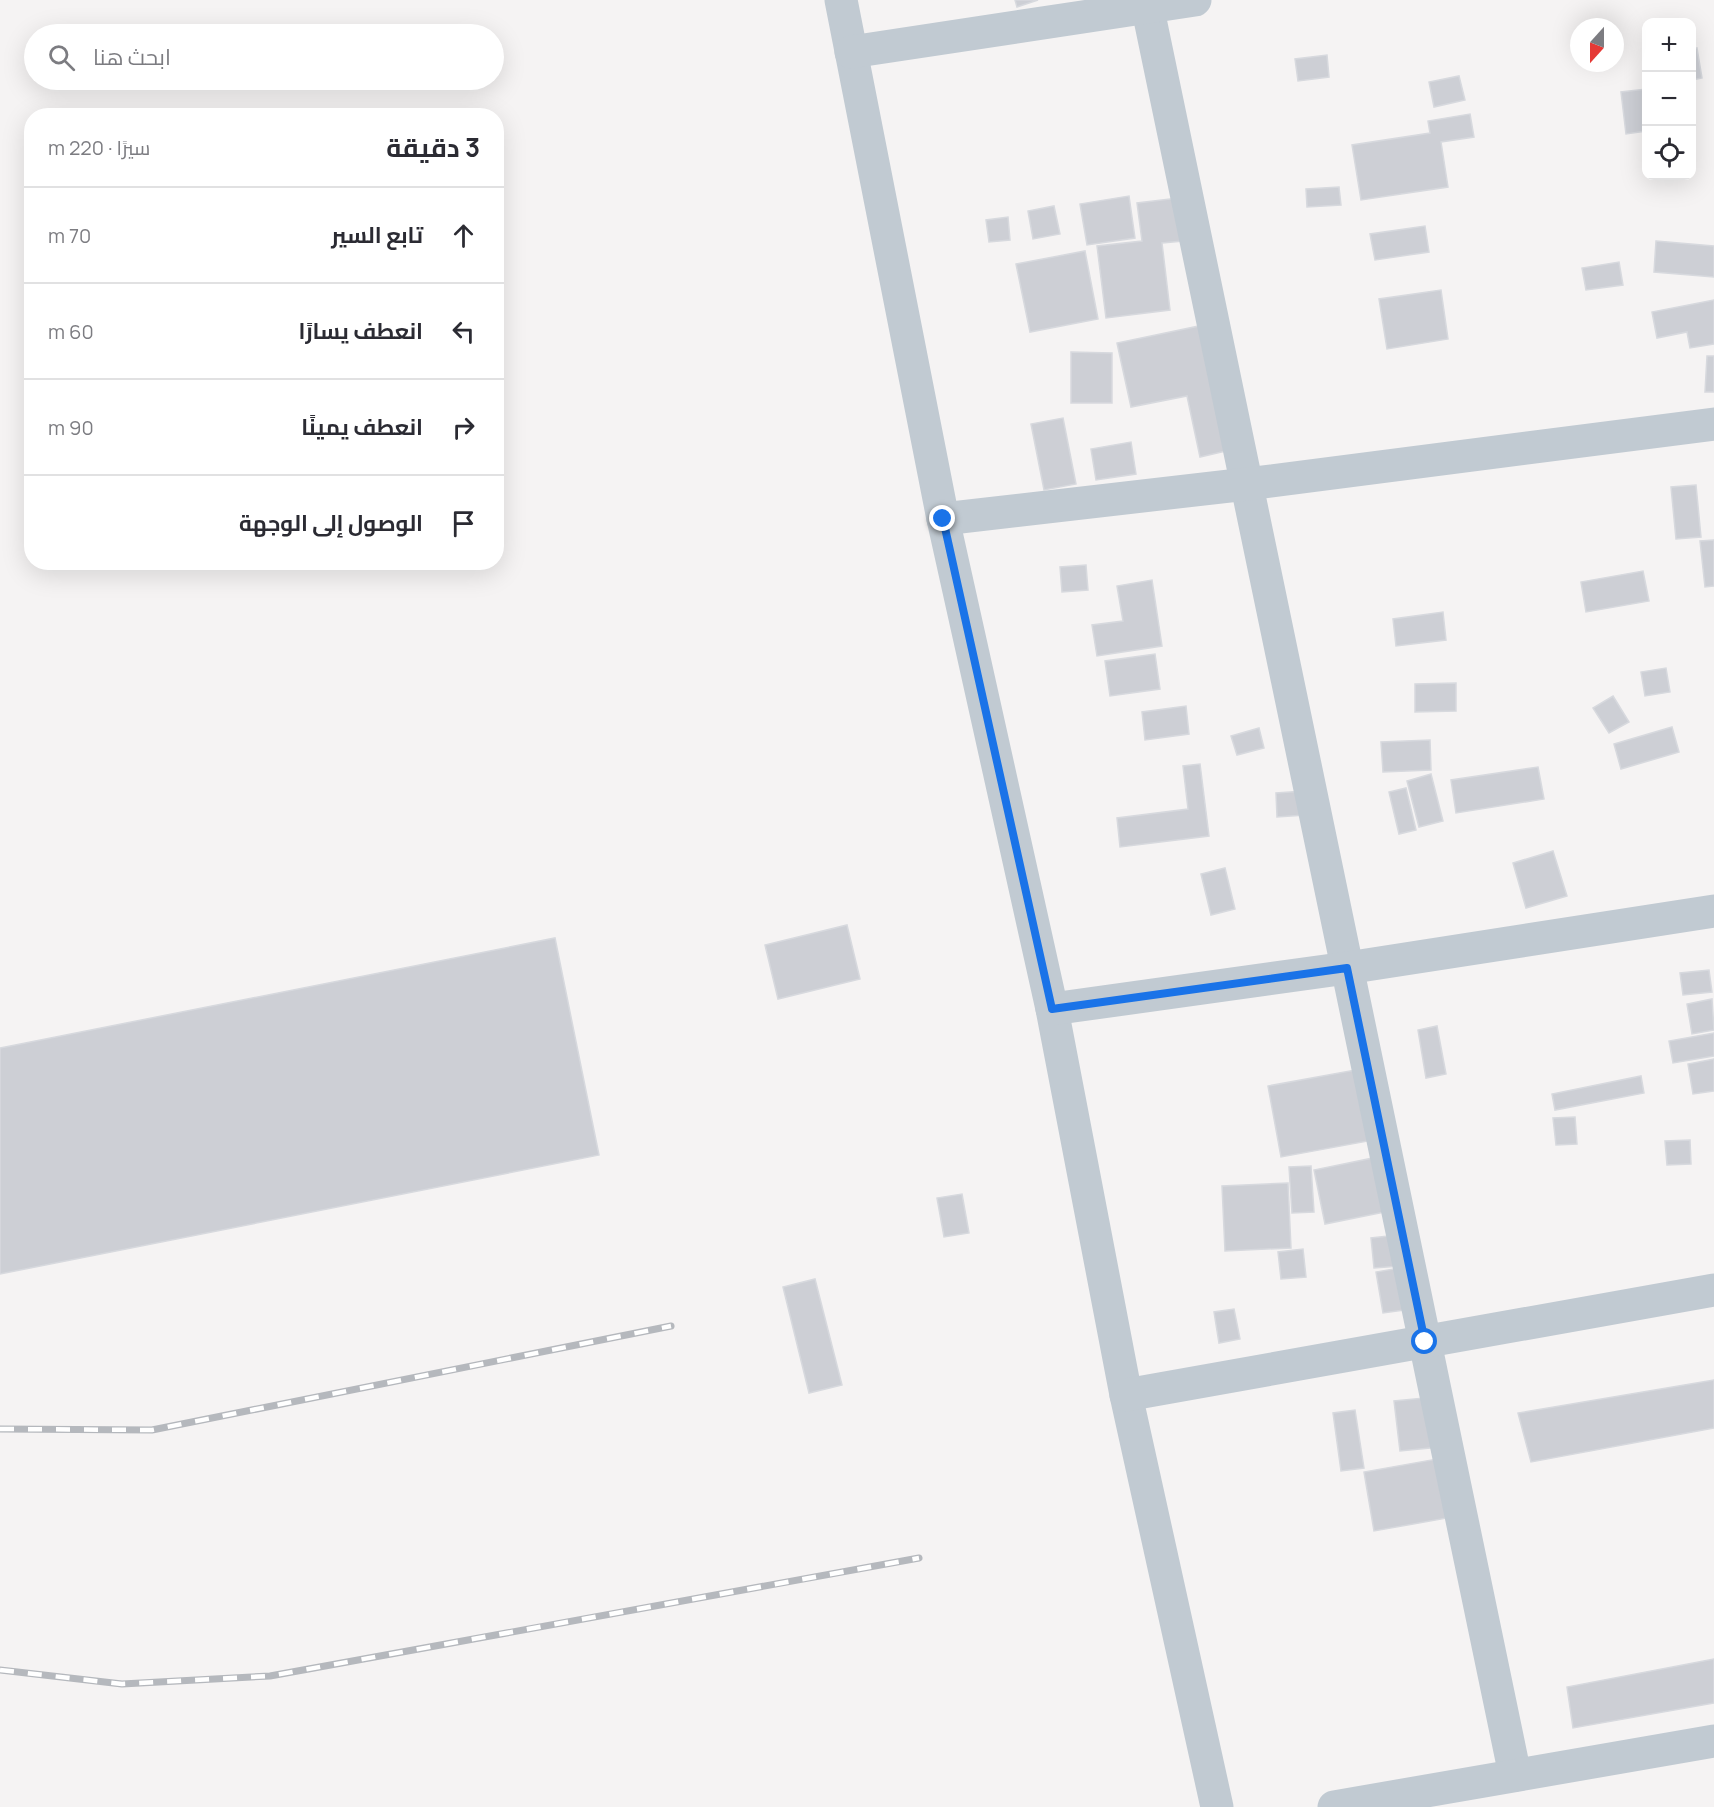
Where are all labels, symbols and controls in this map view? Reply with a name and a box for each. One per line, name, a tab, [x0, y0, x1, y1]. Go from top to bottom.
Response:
north arrow	[1570, 18, 1624, 72]
map controls	[1642, 18, 1696, 180]
button: +	[1642, 18, 1696, 72]
search box	[24, 24, 504, 90]
icon: search	[45, 41, 78, 74]
text: ابحث هنا	[93, 42, 171, 72]
button: −	[1642, 72, 1696, 126]
button: locate	[1642, 126, 1696, 180]
text: 3 دقيقة	[386, 129, 480, 165]
text: سيرًا · 220 m	[48, 134, 150, 161]
icon: ahead	[447, 219, 480, 252]
text: تابع السير	[331, 220, 423, 250]
text: 70 m	[48, 222, 91, 249]
icon: left	[447, 315, 480, 348]
text: انعطف يسارًا	[299, 316, 423, 346]
text: 60 m	[48, 318, 94, 345]
icon: right	[447, 411, 480, 444]
text: انعطف يمينًا	[301, 412, 423, 442]
text: 90 m	[48, 414, 94, 441]
route end	[929, 505, 955, 531]
icon: arrive	[447, 507, 480, 540]
text: الوصول إلى الوجهة	[239, 508, 423, 538]
route start	[1411, 1328, 1437, 1354]

